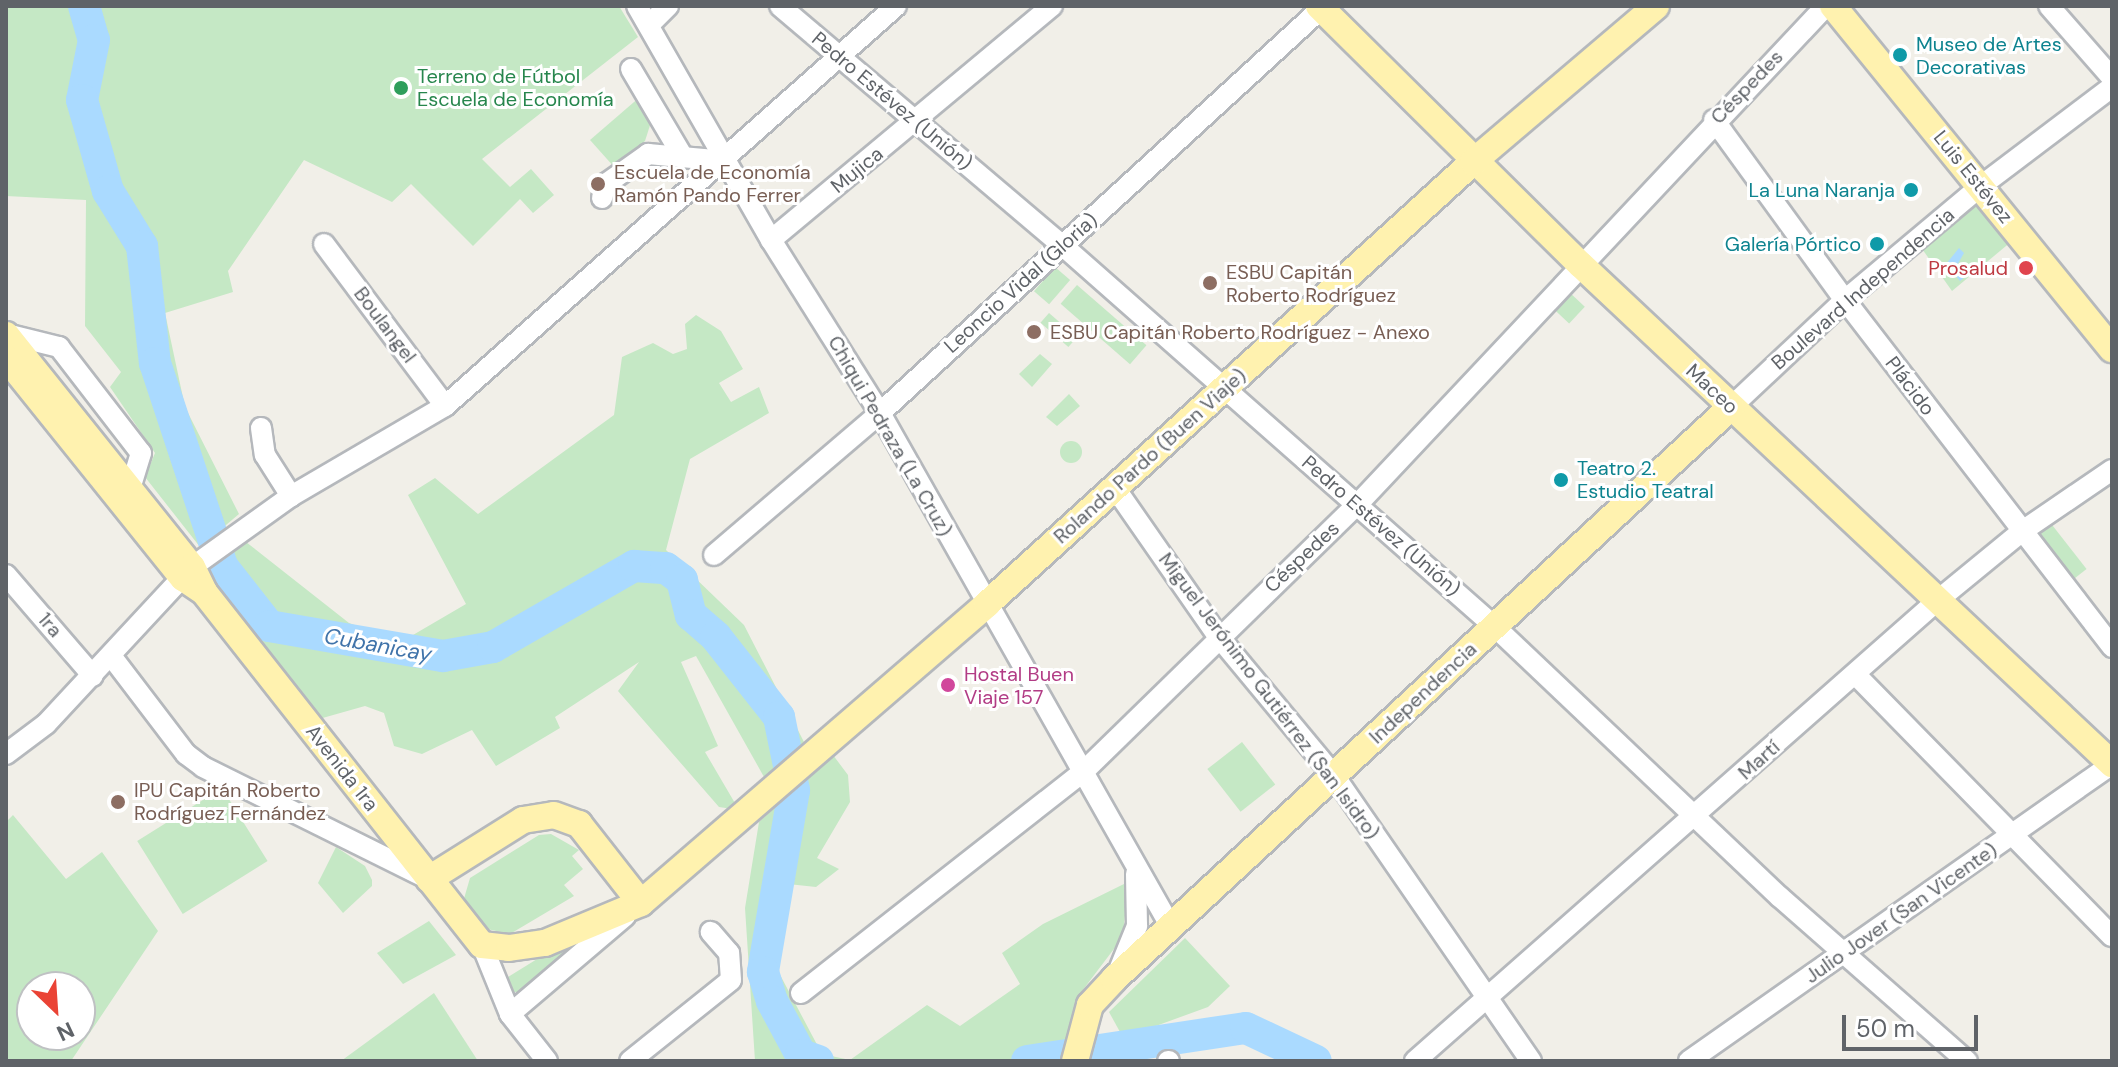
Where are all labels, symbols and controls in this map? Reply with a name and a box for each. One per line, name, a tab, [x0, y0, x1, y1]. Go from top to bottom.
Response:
street label: Pedro Estévez (Unión)	[807, 27, 977, 175]
place label: Museo de Artes Decorativas	[1916, 32, 2062, 79]
street label: Céspedes	[1706, 45, 1788, 129]
marker: Museo de Artes Decorativas	[1891, 46, 1909, 64]
place label: Terreno de Fútbol Escuela de Economía	[417, 64, 614, 111]
marker: Terreno de Fútbol Escuela de Economía	[392, 79, 410, 97]
street label: Luis Estévez	[1928, 126, 2018, 228]
street label: Mujica	[826, 142, 888, 198]
place label: Escuela de Economía Ramón Pando Ferrer	[614, 160, 811, 207]
marker: Escuela de Economía Ramón Pando Ferrer	[589, 175, 607, 193]
place label: La Luna Naranja	[1748, 178, 1895, 202]
marker: La Luna Naranja	[1902, 181, 1920, 199]
street label: Boulevard Independencia	[1767, 203, 1959, 375]
street label: Leoncio Vidal (Gloria)	[939, 208, 1103, 358]
place label: Galería Pórtico	[1725, 232, 1861, 256]
marker: Galería Pórtico	[1868, 235, 1886, 253]
place label: Prosalud	[1928, 256, 2008, 280]
marker: Prosalud	[2015, 257, 2037, 279]
place label: ESBU Capitán Roberto Rodríguez	[1226, 260, 1396, 307]
marker: ESBU Capitán Roberto Rodríguez	[1201, 274, 1219, 292]
street label: Boulangel	[349, 282, 421, 368]
place label: ESBU Capitán Roberto Rodríguez - Anexo	[1050, 320, 1430, 344]
marker: ESBU Capitán Roberto Rodríguez - Anexo	[1025, 323, 1043, 341]
street label: Chiqui Pedraza (La Cruz)	[823, 332, 957, 540]
street label: Plácido	[1880, 352, 1940, 420]
street label: Maceo	[1681, 359, 1743, 419]
street label: Rolando Pardo (Buen Viaje)	[1049, 363, 1251, 549]
street label: Pedro Estévez (Unión)	[1297, 451, 1465, 601]
place label: Teatro 2. Estudio Teatral	[1577, 456, 1714, 503]
marker: Teatro 2. Estudio Teatral	[1552, 471, 1570, 489]
street label: Céspedes	[1260, 516, 1344, 598]
street label: Miguel Jerónimo Gutiérrez (San Isidro)	[1153, 548, 1385, 844]
street label: 1ra	[33, 608, 67, 642]
water label: Cubanicay	[322, 623, 434, 667]
street label: Independencia	[1364, 637, 1482, 749]
place label: Hostal Buen Viaje 157	[964, 662, 1074, 709]
marker: Hostal Buen Viaje 157	[939, 676, 957, 694]
street label: Avenida 1ra	[301, 720, 383, 816]
street label: Martí	[1733, 735, 1785, 785]
place label: IPU Capitán Roberto Rodríguez Fernández	[134, 778, 326, 825]
marker: IPU Capitán Roberto Rodríguez Fernández	[109, 793, 127, 811]
street label: Julio Jover (San Vicente)	[1800, 837, 2002, 989]
north arrow	[16, 971, 96, 1051]
scale bar	[1846, 999, 1982, 1049]
text: 50 m	[1856, 1013, 1915, 1044]
text: N	[52, 1015, 79, 1048]

